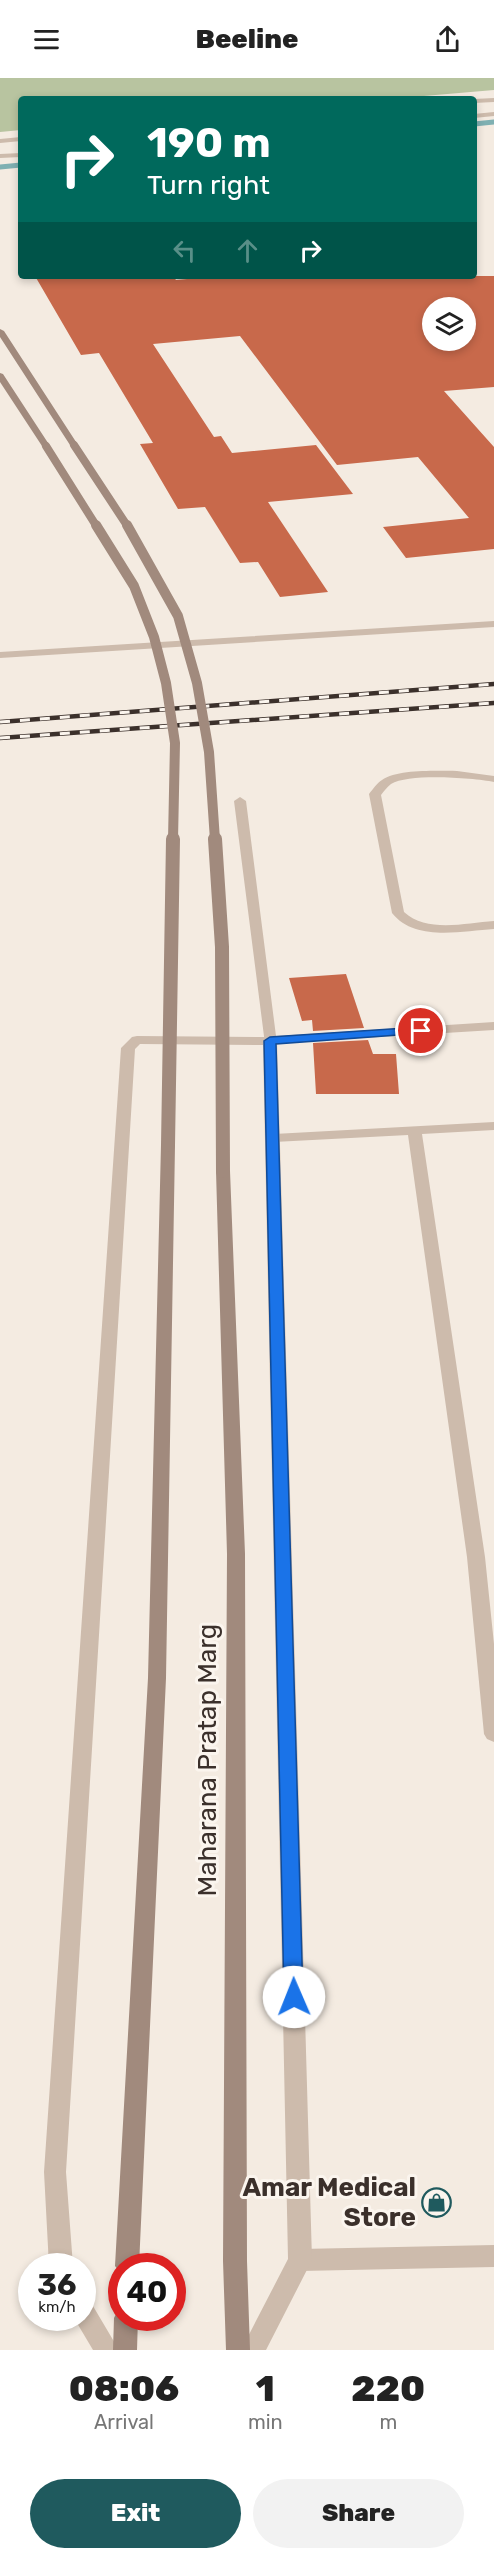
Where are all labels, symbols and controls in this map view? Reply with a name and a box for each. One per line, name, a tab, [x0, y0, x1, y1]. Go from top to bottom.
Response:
icon: menu	[30, 23, 63, 56]
text: Beeline	[196, 23, 298, 55]
icon: share	[431, 23, 464, 56]
text: 190 m	[147, 118, 271, 168]
icon: right	[48, 120, 126, 198]
text: Turn right	[147, 169, 270, 201]
icon: left	[168, 234, 201, 267]
icon: ahead	[231, 234, 264, 267]
icon: right	[294, 234, 327, 267]
map controls	[422, 297, 476, 351]
button: layers	[422, 297, 476, 351]
pin	[395, 1005, 446, 1056]
icon: arrive	[404, 1014, 437, 1047]
street label: Maharana Pratap Marg	[192, 1624, 223, 1896]
position arrow	[262, 1965, 326, 2029]
place label: Amar Medical Store	[242, 2172, 416, 2233]
shop icon: Amar Medical Store	[421, 2186, 453, 2218]
speed limit sign: 40	[108, 2253, 186, 2331]
text: 36	[37, 2267, 77, 2303]
text: km/h	[38, 2298, 76, 2316]
text: 08:06	[69, 2367, 179, 2410]
text: 1	[256, 2367, 275, 2410]
text: 220	[351, 2367, 425, 2410]
text: Arrival	[94, 2410, 154, 2434]
text: min	[248, 2410, 283, 2434]
text: m	[379, 2410, 397, 2434]
button: Exit	[30, 2479, 241, 2548]
button: Share	[253, 2479, 464, 2548]

